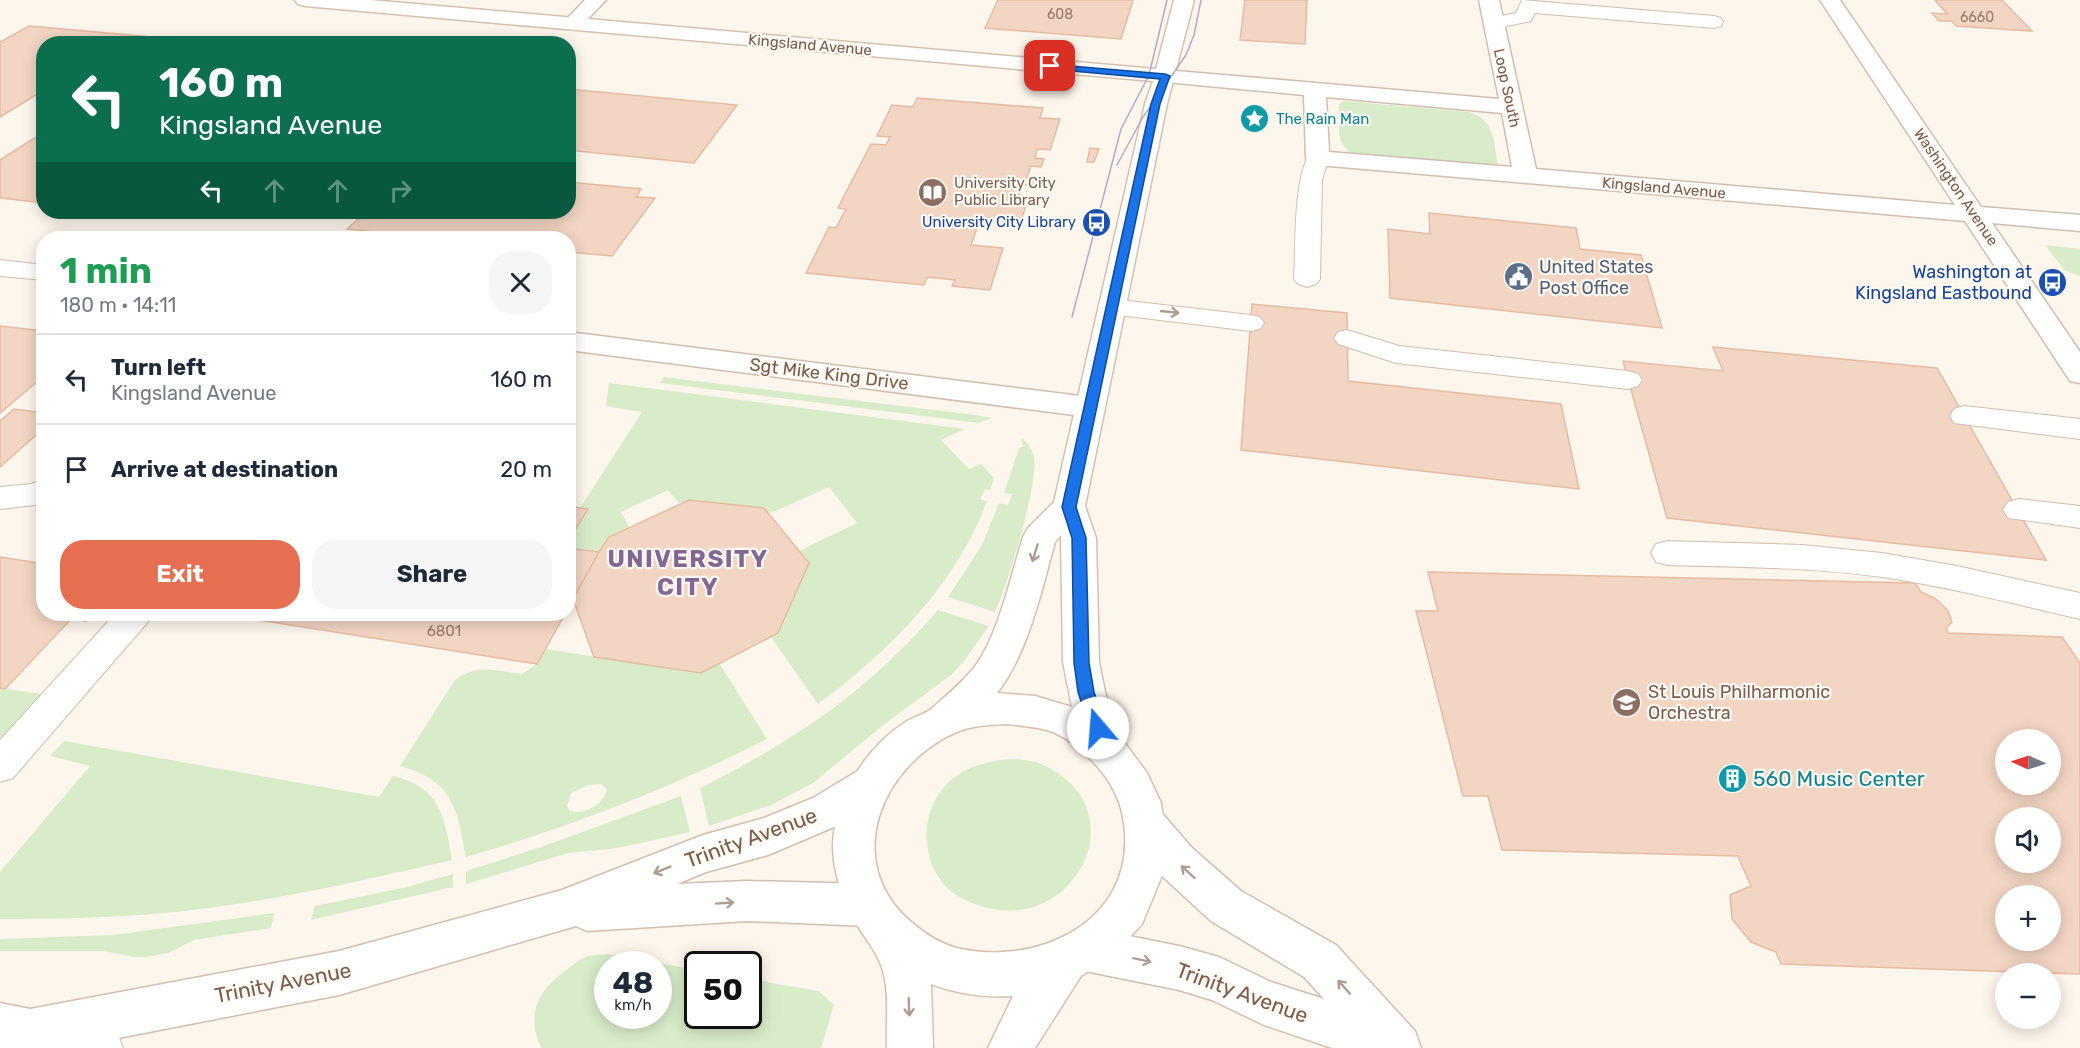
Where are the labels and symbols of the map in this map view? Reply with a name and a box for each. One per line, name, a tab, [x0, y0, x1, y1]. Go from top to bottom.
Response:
house number: 608	[1047, 6, 1073, 23]
house number: 6660	[1960, 9, 1994, 26]
street label: Kingsland Avenue	[747, 31, 873, 59]
pin	[1024, 40, 1075, 91]
street label: Loop South	[1490, 47, 1524, 129]
place icon: The Rain Man	[1239, 103, 1271, 135]
place label: The Rain Man	[1276, 110, 1369, 128]
street label: Washington Avenue	[1910, 125, 2002, 249]
place label: University City Public Library	[954, 174, 1056, 209]
street label: Kingsland Avenue	[1601, 174, 1727, 202]
library icon: University City Public Library	[917, 176, 949, 208]
bus stop icon: University City Library	[1081, 206, 1113, 238]
place label: University City Library	[922, 213, 1076, 231]
place label: United States Post Office	[1539, 256, 1654, 299]
public building icon: United States Post Office	[1502, 261, 1534, 293]
place label: Washington at Kingsland Eastbound	[1855, 261, 2032, 304]
bus stop icon: Washington at Kingsland Eastbound	[2037, 266, 2069, 298]
one-way arrow	[1159, 307, 1179, 318]
street label: Sgt Mike King Drive	[748, 353, 910, 395]
one-way arrow	[1029, 543, 1040, 562]
district label: UNIVERSITY CITY	[607, 545, 769, 601]
house number: 6801	[427, 622, 461, 640]
place label: St Louis Philharmonic Orchestra	[1648, 681, 1830, 724]
school or university icon: St Louis Philharmonic Orchestra	[1611, 686, 1643, 718]
position arrow	[1066, 696, 1130, 760]
north arrow	[1995, 729, 2061, 795]
building icon: 560 Music Center	[1716, 763, 1748, 795]
place label: 560 Music Center	[1753, 766, 1925, 791]
street label: Trinity Avenue	[681, 802, 820, 873]
one-way arrow	[1181, 865, 1196, 879]
one-way arrow	[653, 866, 672, 877]
one-way arrow	[714, 897, 734, 908]
speed limit sign: 50	[684, 951, 762, 1029]
one-way arrow	[1132, 955, 1152, 966]
street label: Trinity Avenue	[212, 957, 353, 1008]
street label: Trinity Avenue	[1173, 957, 1312, 1028]
one-way arrow	[1337, 980, 1351, 995]
one-way arrow	[903, 997, 914, 1017]

